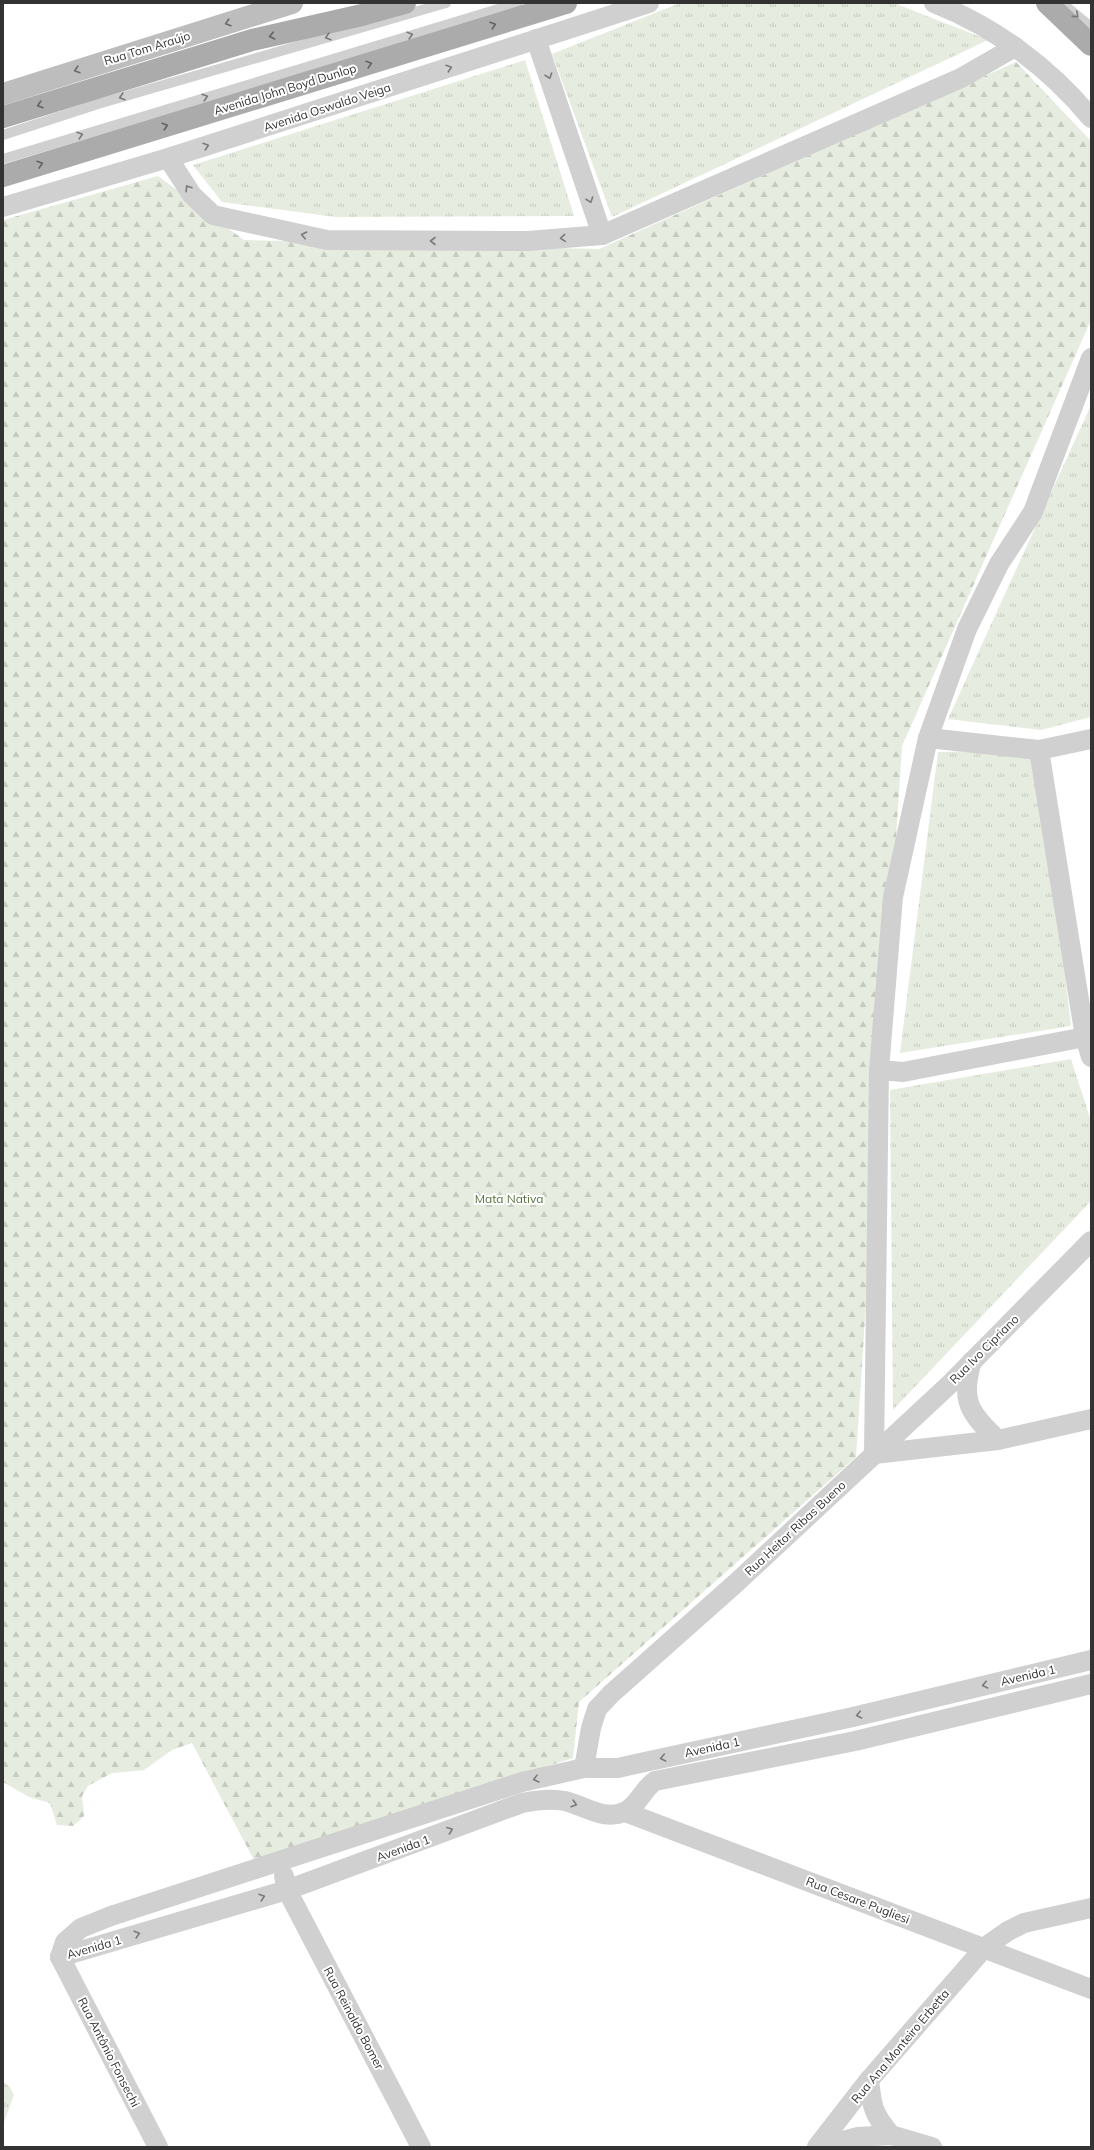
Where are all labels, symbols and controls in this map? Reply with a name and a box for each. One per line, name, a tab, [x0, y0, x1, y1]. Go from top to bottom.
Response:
one-way arrow	[1072, 11, 1079, 18]
one-way arrow	[224, 18, 231, 27]
one-way arrow	[490, 21, 497, 30]
street label: Rua Tom Araújo	[102, 28, 192, 68]
one-way arrow	[269, 31, 275, 39]
one-way arrow	[406, 31, 413, 40]
one-way arrow	[324, 32, 331, 41]
street label: Avenida John Boyd Dunlop	[212, 60, 358, 118]
one-way arrow	[365, 60, 372, 68]
one-way arrow	[446, 64, 453, 72]
one-way arrow	[74, 66, 81, 74]
one-way arrow	[544, 73, 552, 80]
street label: Avenida Oswaldo Veiga	[261, 79, 393, 135]
one-way arrow	[119, 92, 126, 101]
one-way arrow	[201, 93, 208, 102]
one-way arrow	[37, 100, 44, 109]
one-way arrow	[161, 122, 168, 131]
one-way arrow	[77, 131, 84, 140]
one-way arrow	[202, 142, 209, 151]
one-way arrow	[37, 160, 44, 169]
one-way arrow	[185, 185, 193, 192]
one-way arrow	[586, 196, 594, 203]
one-way arrow	[301, 232, 307, 240]
one-way arrow	[560, 234, 566, 243]
one-way arrow	[430, 237, 436, 245]
park label: Mata Nativa	[475, 1191, 543, 1206]
street label: Rua Ivo Cipriano	[946, 1311, 1022, 1387]
street label: Rua Heitor Ribas Bueno	[741, 1477, 849, 1579]
street label: Avenida 1	[999, 1661, 1057, 1689]
one-way arrow	[982, 1680, 989, 1689]
one-way arrow	[855, 1711, 862, 1719]
street label: Avenida 1	[683, 1734, 741, 1760]
one-way arrow	[660, 1754, 666, 1762]
one-way arrow	[532, 1774, 539, 1782]
one-way arrow	[571, 1799, 578, 1808]
one-way arrow	[447, 1827, 454, 1835]
street label: Avenida 1	[374, 1831, 432, 1865]
street label: Rua Cesare Pugliesi	[804, 1873, 912, 1927]
one-way arrow	[258, 1893, 265, 1902]
one-way arrow	[134, 1930, 141, 1939]
street label: Avenida 1	[65, 1932, 123, 1962]
street label: Rua Reinaldo Bomer	[321, 1964, 388, 2072]
street label: Rua Ana Monteiro Erbetta	[848, 1986, 952, 2106]
street label: Rua Antônio Fonsechi	[75, 1995, 143, 2109]

